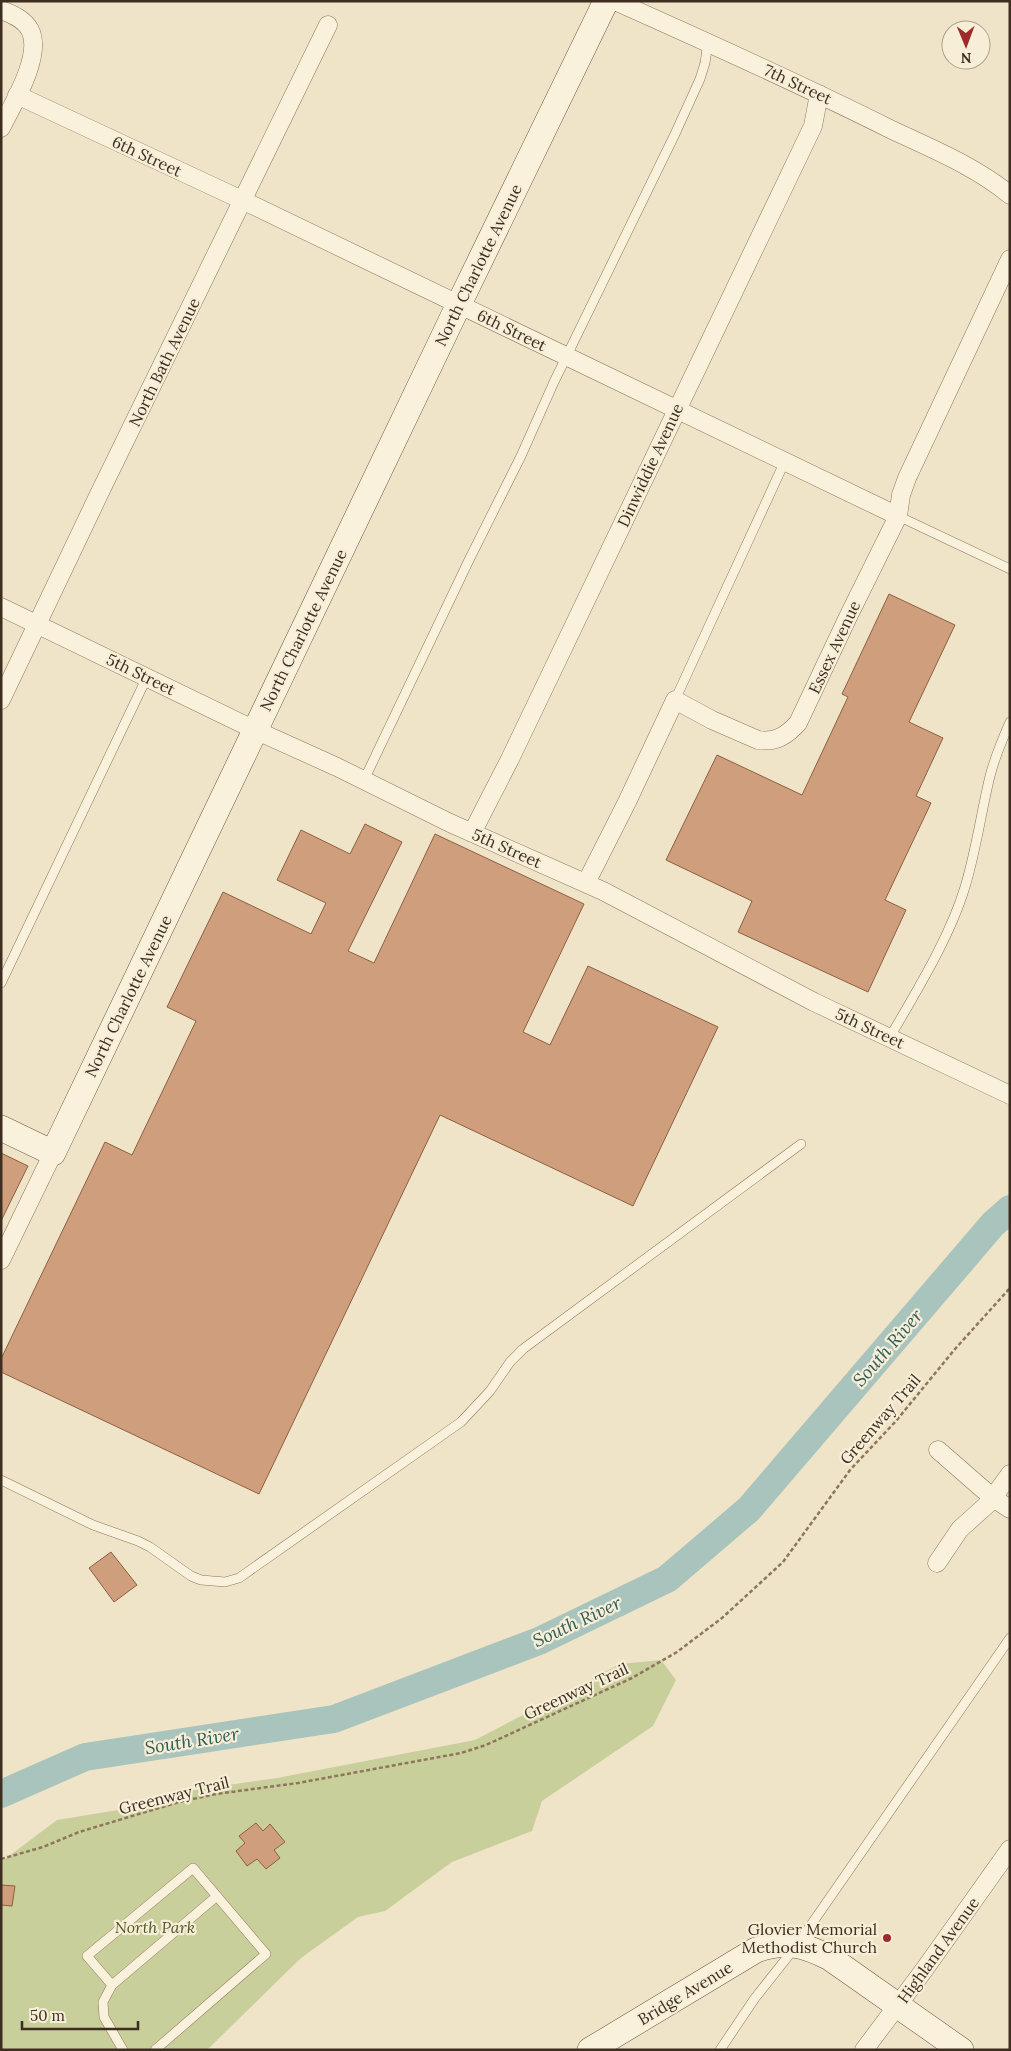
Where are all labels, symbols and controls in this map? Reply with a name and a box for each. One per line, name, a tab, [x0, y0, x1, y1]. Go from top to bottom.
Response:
north arrow	[941, 20, 991, 70]
text: N	[960, 49, 972, 67]
street label: 7th Street	[761, 60, 836, 109]
street label: 6th Street	[109, 131, 186, 181]
street label: North Charlotte Avenue	[430, 180, 526, 349]
street label: North Bath Avenue	[124, 294, 204, 430]
street label: 6th Street	[474, 305, 551, 356]
street label: Dinwiddie Avenue	[613, 400, 688, 530]
street label: North Charlotte Avenue	[255, 545, 351, 714]
street label: Essex Avenue	[804, 597, 864, 697]
street label: 5th Street	[103, 649, 179, 700]
street label: 5th Street	[469, 824, 546, 873]
street label: North Charlotte Avenue	[80, 911, 176, 1080]
street label: 5th Street	[832, 1003, 909, 1053]
water label: South River	[848, 1304, 928, 1391]
street label: Greenway Trail	[835, 1370, 925, 1468]
water label: South River	[529, 1591, 625, 1652]
street label: Greenway Trail	[521, 1658, 631, 1724]
water label: South River	[143, 1722, 242, 1759]
street label: Greenway Trail	[117, 1772, 231, 1818]
street label: Highland Avenue	[893, 1893, 983, 2007]
park label: North Park	[115, 1917, 195, 1937]
place label: Glovier Memorial Methodist Church	[742, 1919, 877, 1957]
marker: Glovier Memorial Methodist Church	[881, 1932, 893, 1944]
street label: Bridge Avenue	[634, 1957, 736, 2029]
scale bar	[22, 1998, 139, 2030]
text: 50 m	[30, 2006, 65, 2025]

